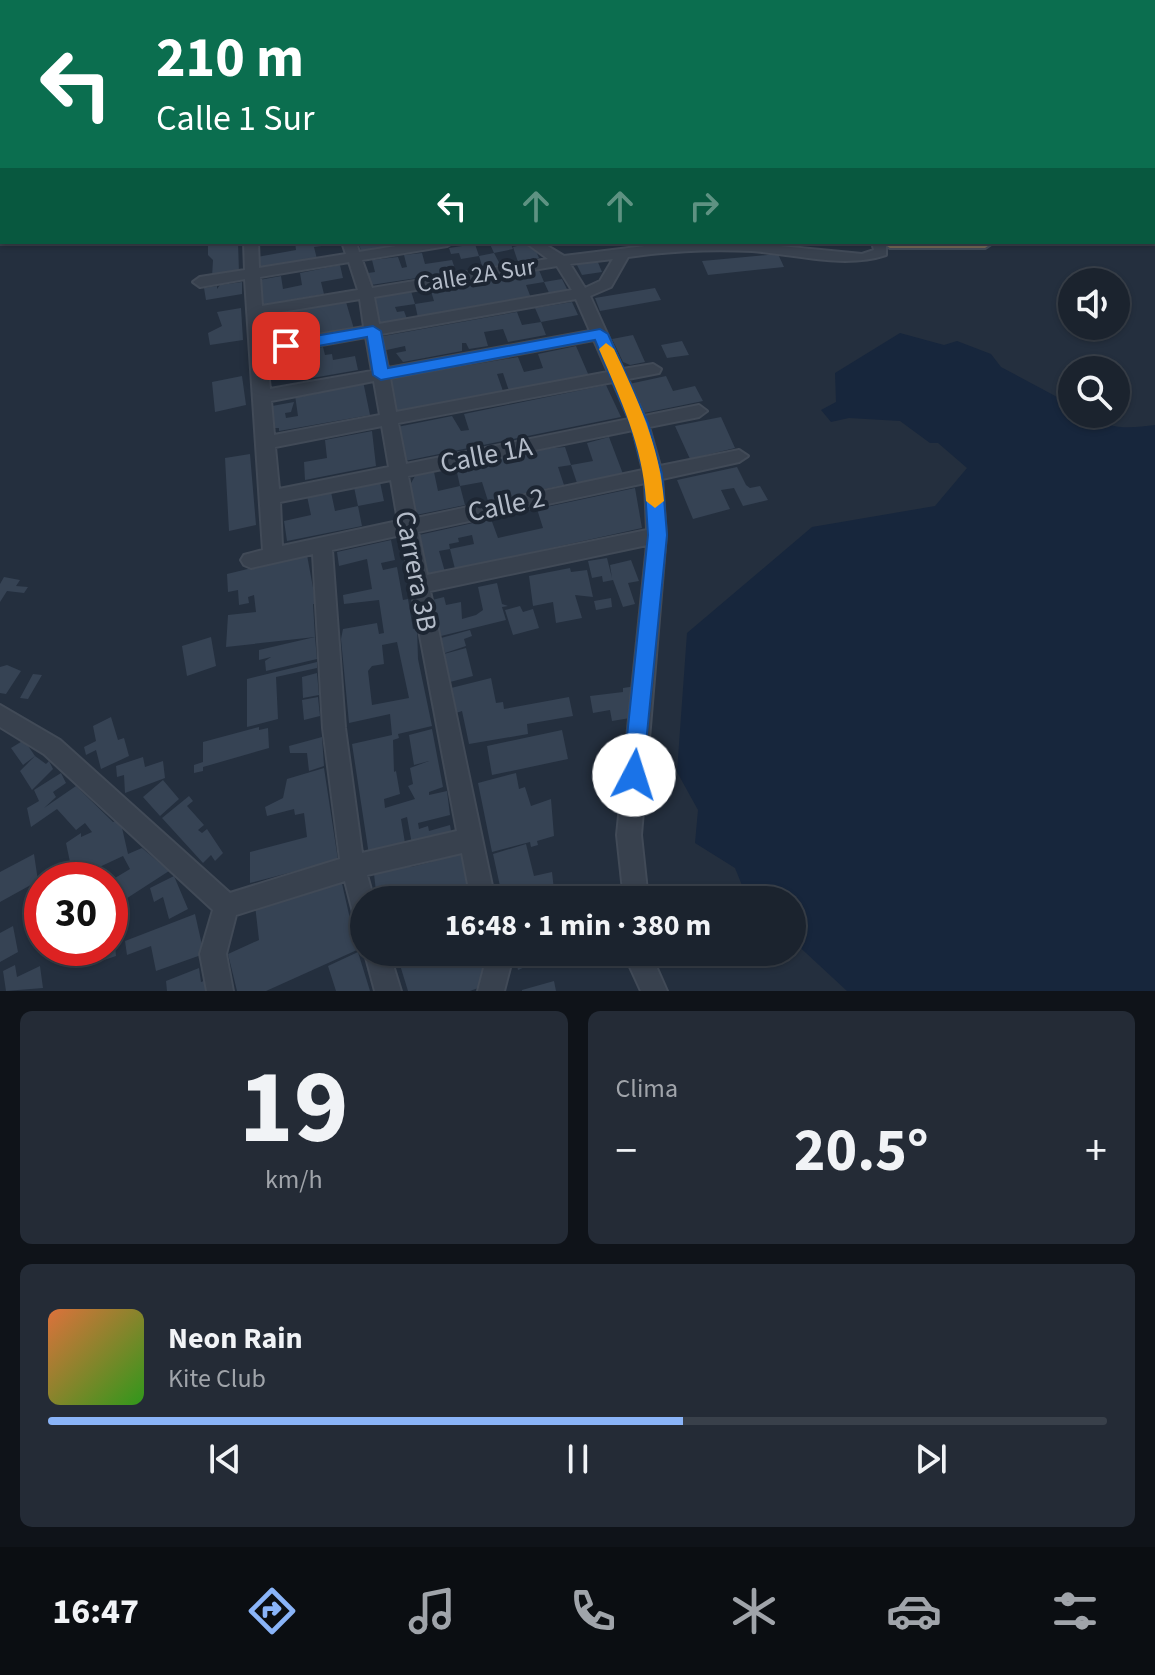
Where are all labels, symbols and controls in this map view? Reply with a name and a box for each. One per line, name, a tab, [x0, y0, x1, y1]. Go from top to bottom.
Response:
text: 210 m	[156, 19, 304, 98]
icon: left	[24, 32, 128, 136]
text: Calle 1 Sur	[156, 93, 315, 144]
icon: left	[430, 184, 474, 228]
icon: ahead	[514, 184, 558, 228]
icon: ahead	[598, 184, 642, 228]
icon: right	[682, 184, 726, 228]
street label: Calle 2A Sur	[415, 249, 538, 302]
map controls	[1058, 268, 1130, 428]
button: sound	[1058, 268, 1130, 340]
pin	[252, 312, 320, 380]
icon: arrive	[264, 324, 308, 368]
button: search	[1058, 356, 1130, 428]
street label: Calle 1A	[437, 426, 536, 483]
street label: Calle 2	[464, 477, 548, 533]
street label: Carrera 3B	[385, 507, 447, 635]
position arrow	[592, 733, 676, 817]
speed limit sign: 30	[24, 862, 128, 966]
text: 16:48 · 1 min · 380 m	[445, 904, 711, 947]
text: 19	[239, 1035, 349, 1183]
text: Clima	[616, 1070, 678, 1107]
text: 20.5°	[794, 1109, 929, 1194]
text: −	[616, 1120, 637, 1183]
text: +	[1085, 1120, 1107, 1183]
text: km/h	[265, 1161, 323, 1198]
text: Neon Rain	[168, 1317, 303, 1360]
text: Kite Club	[168, 1360, 266, 1397]
icon: previous	[203, 1437, 247, 1481]
icon: pause	[556, 1437, 600, 1481]
icon: next	[909, 1437, 953, 1481]
icon: directions	[244, 1583, 300, 1639]
icon: music	[404, 1583, 460, 1639]
icon: phone	[565, 1583, 621, 1639]
icon: climate	[726, 1583, 782, 1639]
icon: car	[886, 1583, 942, 1639]
icon: filters	[1047, 1583, 1103, 1639]
text: 16:47	[52, 1586, 139, 1637]

